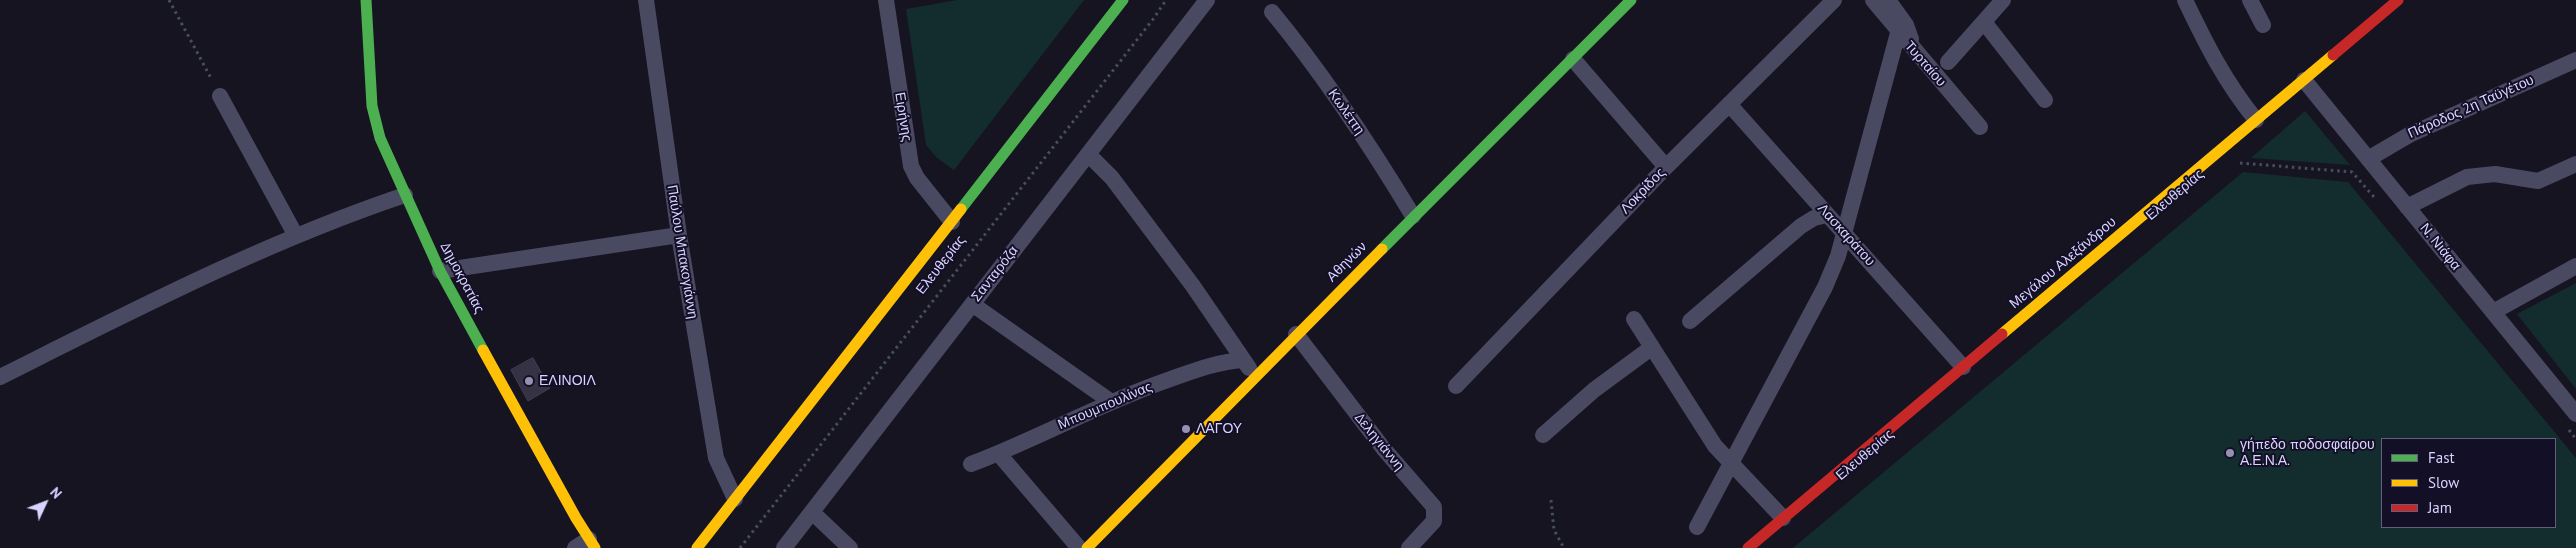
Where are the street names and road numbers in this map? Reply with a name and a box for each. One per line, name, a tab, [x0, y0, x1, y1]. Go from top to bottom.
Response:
street label: Τυρταίου	[1901, 38, 1949, 90]
street label: Πάροδος 2η Ταϋγέτου	[2405, 72, 2537, 142]
street label: Κωλέττη	[1324, 86, 1368, 138]
street label: Ειρήνης	[891, 91, 915, 143]
street label: Λοκρίδος	[1617, 164, 1669, 218]
street label: Ελευθερίας	[2143, 166, 2207, 224]
street label: Παύλου Μπακογιάννη	[663, 184, 701, 320]
street label: Λασκαράτου	[1814, 200, 1878, 270]
street label: Μεγάλου Αλεξάνδρου	[2006, 214, 2120, 312]
street label: Ν. Νιάφα	[2416, 220, 2464, 274]
street label: Ελευθερίας	[913, 232, 969, 298]
street label: Αθηνών	[1323, 238, 1371, 286]
street label: Δημοκρατίας	[436, 240, 488, 316]
street label: Σανταρόζα	[968, 243, 1022, 305]
street label: Μπουμπουλίνας	[1055, 379, 1155, 433]
street label: Δεληγιάννη	[1351, 410, 1407, 474]
street label: Ελευθερίας	[1833, 426, 1897, 484]

